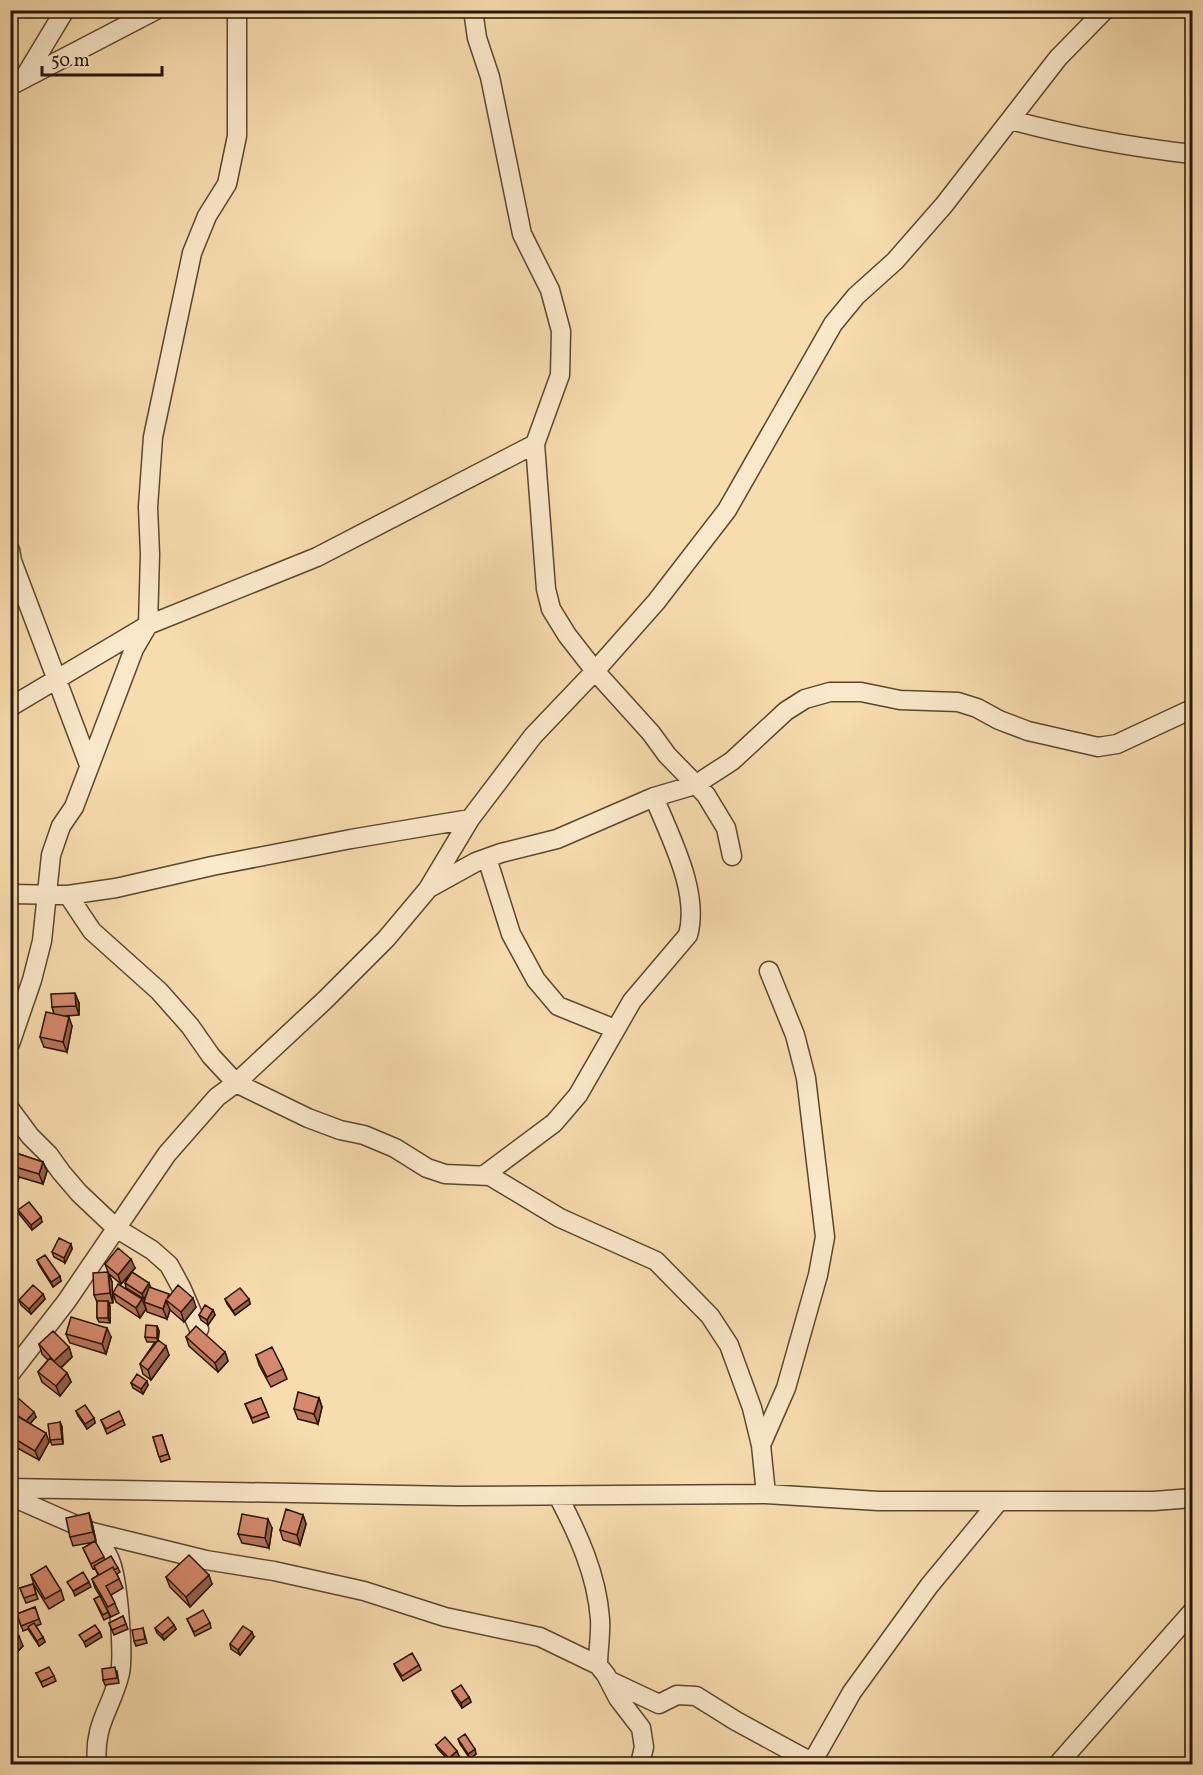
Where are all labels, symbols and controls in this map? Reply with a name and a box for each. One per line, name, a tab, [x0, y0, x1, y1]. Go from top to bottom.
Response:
scale bar	[42, 39, 162, 77]
text: 50 m	[51, 49, 90, 74]

